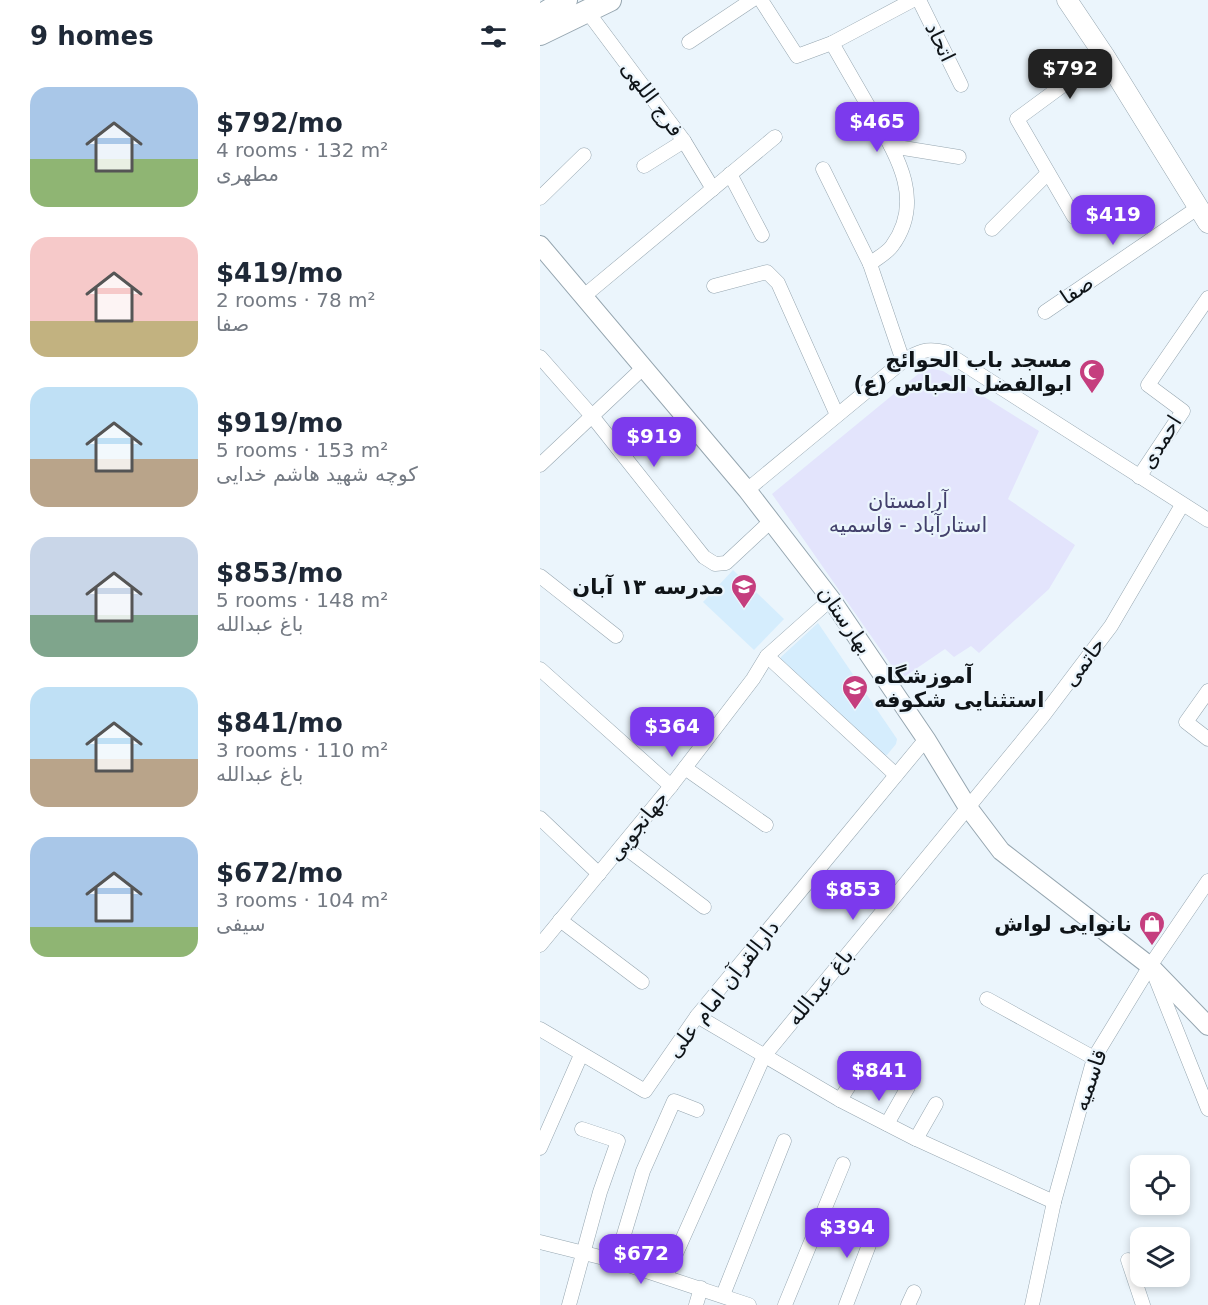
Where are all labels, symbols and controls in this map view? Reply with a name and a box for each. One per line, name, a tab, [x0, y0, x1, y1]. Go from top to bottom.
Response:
street label: اتحاد	[920, 18, 960, 66]
icon: filters	[477, 20, 510, 53]
text: 9 homes	[30, 21, 154, 51]
pin: $792	[1034, 49, 1106, 100]
text: $792	[1042, 56, 1098, 80]
street label: فرج اللهی	[615, 57, 688, 142]
pin: $465	[841, 102, 913, 153]
text: $792/mo	[216, 108, 343, 138]
text: $465	[849, 109, 905, 133]
icon: home	[78, 111, 150, 183]
text: 4 rooms · 132 m²	[216, 138, 388, 162]
text: مطهری	[216, 162, 279, 186]
pin: $419	[1077, 195, 1149, 246]
text: $419	[1085, 202, 1141, 226]
text: $419/mo	[216, 258, 343, 288]
icon: home	[78, 261, 150, 333]
street label: صفا	[1056, 270, 1098, 310]
text: 2 rooms · 78 m²	[216, 288, 376, 312]
text: صفا	[216, 312, 249, 336]
place label: مسجد باب الحوائج ابوالفضل العباس (ع)	[854, 348, 1072, 396]
mosque icon: مسجد باب الحوائج ابوالفضل العباس (ع)	[1077, 357, 1107, 395]
text: $919/mo	[216, 408, 343, 438]
icon: home	[78, 411, 150, 483]
street label: احمدی	[1135, 411, 1187, 473]
pin: $919	[618, 417, 690, 468]
text: $919	[626, 424, 682, 448]
text: 5 rooms · 153 m²	[216, 438, 388, 462]
text: کوچه شهید هاشم خدایی	[216, 462, 418, 486]
park label: آرامستان استارآباد - قاسمیه	[829, 488, 987, 537]
text: $853/mo	[216, 558, 343, 588]
icon: home	[78, 561, 150, 633]
school or university icon: مدرسه ۱۳ آبان	[729, 572, 759, 610]
place label: مدرسه ۱۳ آبان	[572, 574, 724, 599]
street label: بهارستان	[813, 581, 877, 659]
text: 5 rooms · 148 m²	[216, 588, 388, 612]
text: باغ عبدالله	[216, 612, 303, 636]
street label: حاتمی	[1058, 633, 1110, 691]
place label: آموزشگاه استثنایی شکوفه	[874, 663, 1044, 712]
school or university icon: آموزشگاه استثنایی شکوفه	[840, 673, 870, 711]
pin: $364	[636, 707, 708, 758]
text: $841/mo	[216, 708, 343, 738]
icon: home	[78, 711, 150, 783]
text: $364	[644, 714, 700, 738]
text: 3 rooms · 110 m²	[216, 738, 388, 762]
text: باغ عبدالله	[216, 762, 303, 786]
street label: جهانجویی	[603, 786, 673, 866]
text: $672/mo	[216, 858, 343, 888]
icon: home	[78, 861, 150, 933]
pin: $853	[817, 870, 889, 921]
text: $853	[825, 877, 881, 901]
text: 3 rooms · 104 m²	[216, 888, 388, 912]
shop icon: نانوایی لواش	[1137, 909, 1167, 947]
text: سیفی	[216, 912, 266, 936]
place label: نانوایی لواش	[994, 912, 1132, 936]
street label: دارالقرآن امام علی	[661, 915, 784, 1063]
street label: باغ عبدالله	[782, 944, 858, 1030]
street label: قاسمیه	[1068, 1046, 1112, 1114]
pin: $841	[843, 1051, 915, 1102]
text: $841	[851, 1058, 907, 1082]
map controls	[1130, 1155, 1190, 1287]
button: locate	[1130, 1155, 1190, 1215]
pin: $394	[811, 1208, 883, 1259]
text: $394	[819, 1215, 875, 1239]
button: layers	[1130, 1227, 1190, 1287]
pin: $672	[605, 1234, 677, 1285]
text: $672	[613, 1241, 669, 1265]

